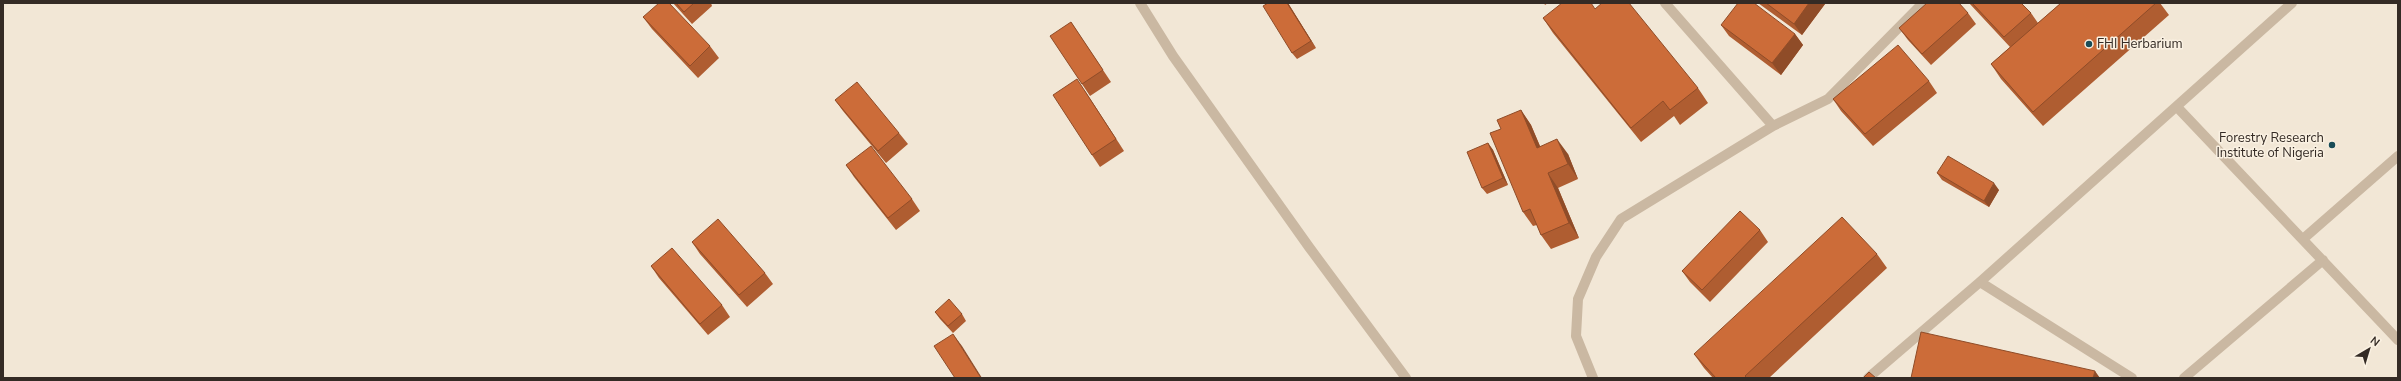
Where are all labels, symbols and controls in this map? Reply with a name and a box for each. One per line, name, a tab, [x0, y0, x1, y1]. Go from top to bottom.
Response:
place label: FHI Herbarium	[2097, 35, 2183, 53]
marker: FHI Herbarium	[2084, 39, 2094, 49]
place label: Forestry Research Institute of Nigeria	[2216, 129, 2324, 162]
marker: Forestry Research Institute of Nigeria	[2327, 140, 2337, 150]
north arrow	[2349, 329, 2389, 369]
text: N	[2367, 333, 2383, 350]

